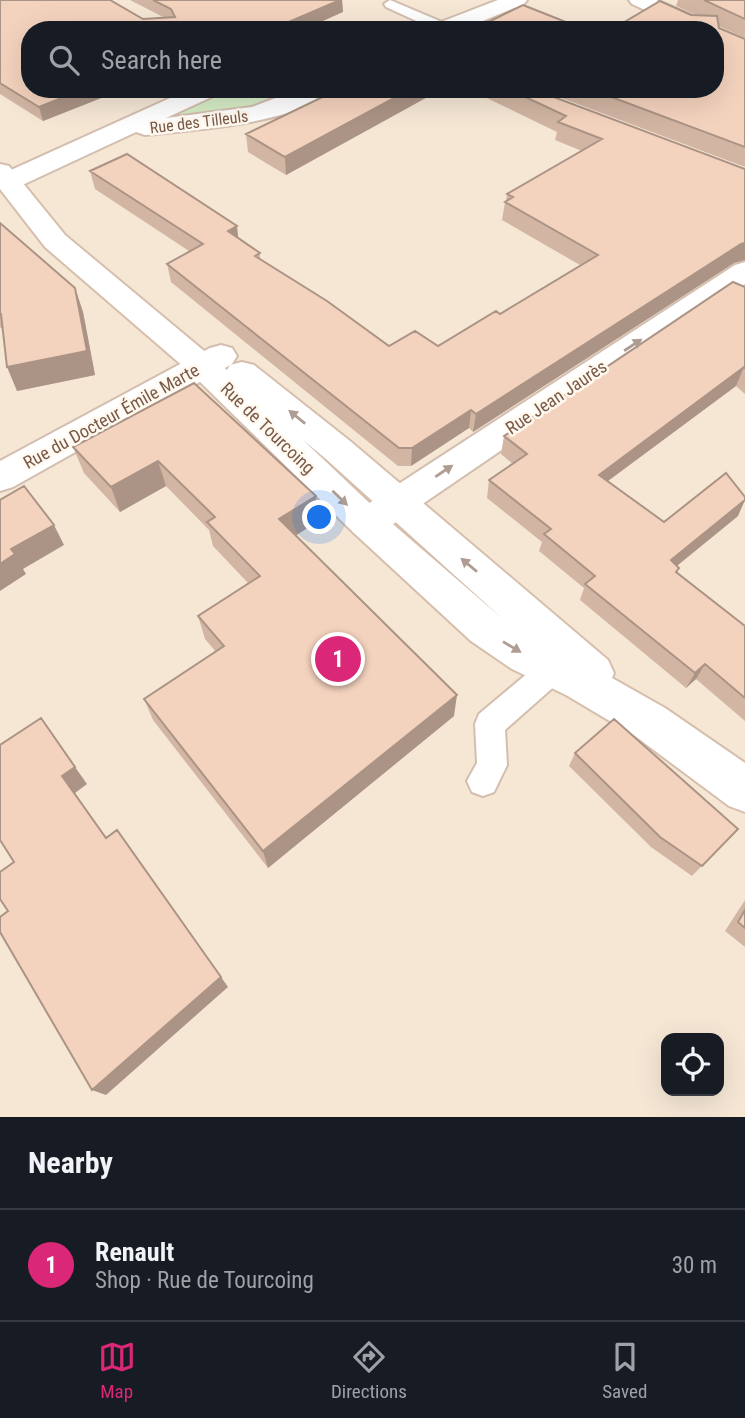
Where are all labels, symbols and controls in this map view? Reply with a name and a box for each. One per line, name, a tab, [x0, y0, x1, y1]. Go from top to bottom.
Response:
search box	[21, 21, 724, 98]
icon: search	[45, 41, 83, 79]
text: Search here	[101, 45, 222, 75]
street label: Rue des Tilleuls	[149, 107, 249, 137]
one-way arrow	[624, 339, 643, 352]
street label: Rue Jean Jaurès	[501, 355, 611, 439]
street label: Rue du Docteur Émile Marte	[20, 359, 202, 473]
street label: Rue de Tourcoing	[217, 378, 319, 478]
one-way arrow	[288, 409, 306, 424]
one-way arrow	[434, 465, 454, 478]
one-way arrow	[332, 489, 349, 506]
your location	[302, 500, 336, 534]
one-way arrow	[460, 558, 477, 573]
pin: 1	[315, 633, 361, 685]
one-way arrow	[502, 640, 521, 653]
map controls	[661, 1033, 724, 1096]
button: locate	[661, 1033, 724, 1096]
text: Nearby	[28, 1145, 113, 1180]
text: Renault	[95, 1237, 174, 1267]
text: 1	[45, 1252, 57, 1279]
text: 30 m	[672, 1252, 717, 1279]
text: Shop · Rue de Tourcoing	[95, 1267, 314, 1294]
tab: Map	[98, 1338, 136, 1403]
tab: Directions	[331, 1338, 407, 1403]
tab: Saved	[602, 1338, 647, 1403]

